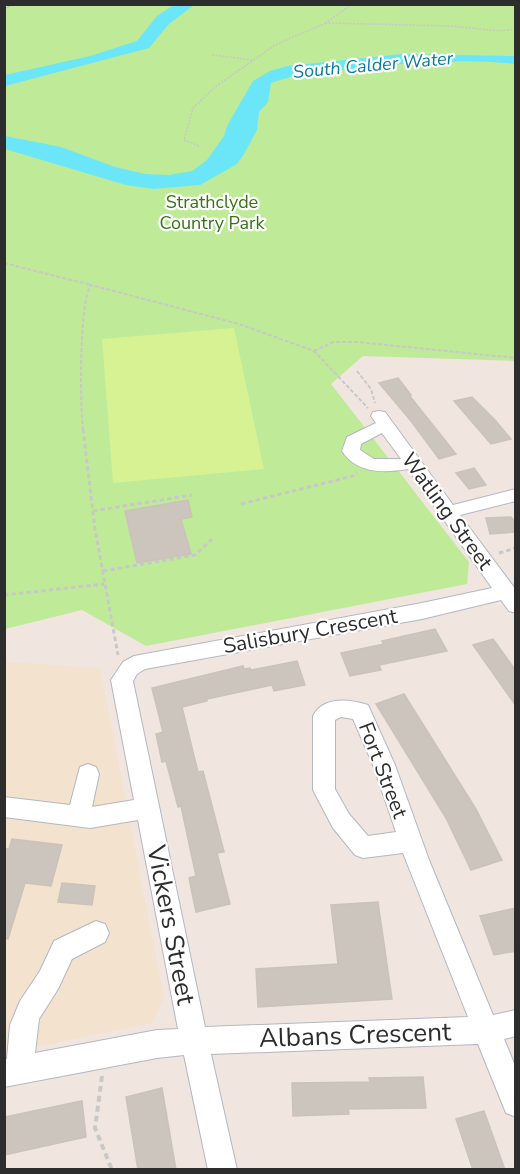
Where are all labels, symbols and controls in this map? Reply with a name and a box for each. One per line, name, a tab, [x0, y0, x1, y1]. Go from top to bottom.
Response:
water label: South Calder Water	[292, 46, 455, 84]
park label: Strathclyde Country Park	[160, 190, 265, 235]
street label: Watling Street	[395, 447, 499, 576]
street label: Salisbury Crescent	[221, 602, 400, 660]
street label: Fort Street	[352, 718, 414, 823]
street label: Vickers Street	[138, 841, 204, 1009]
street label: Albans Crescent	[258, 1014, 452, 1056]

